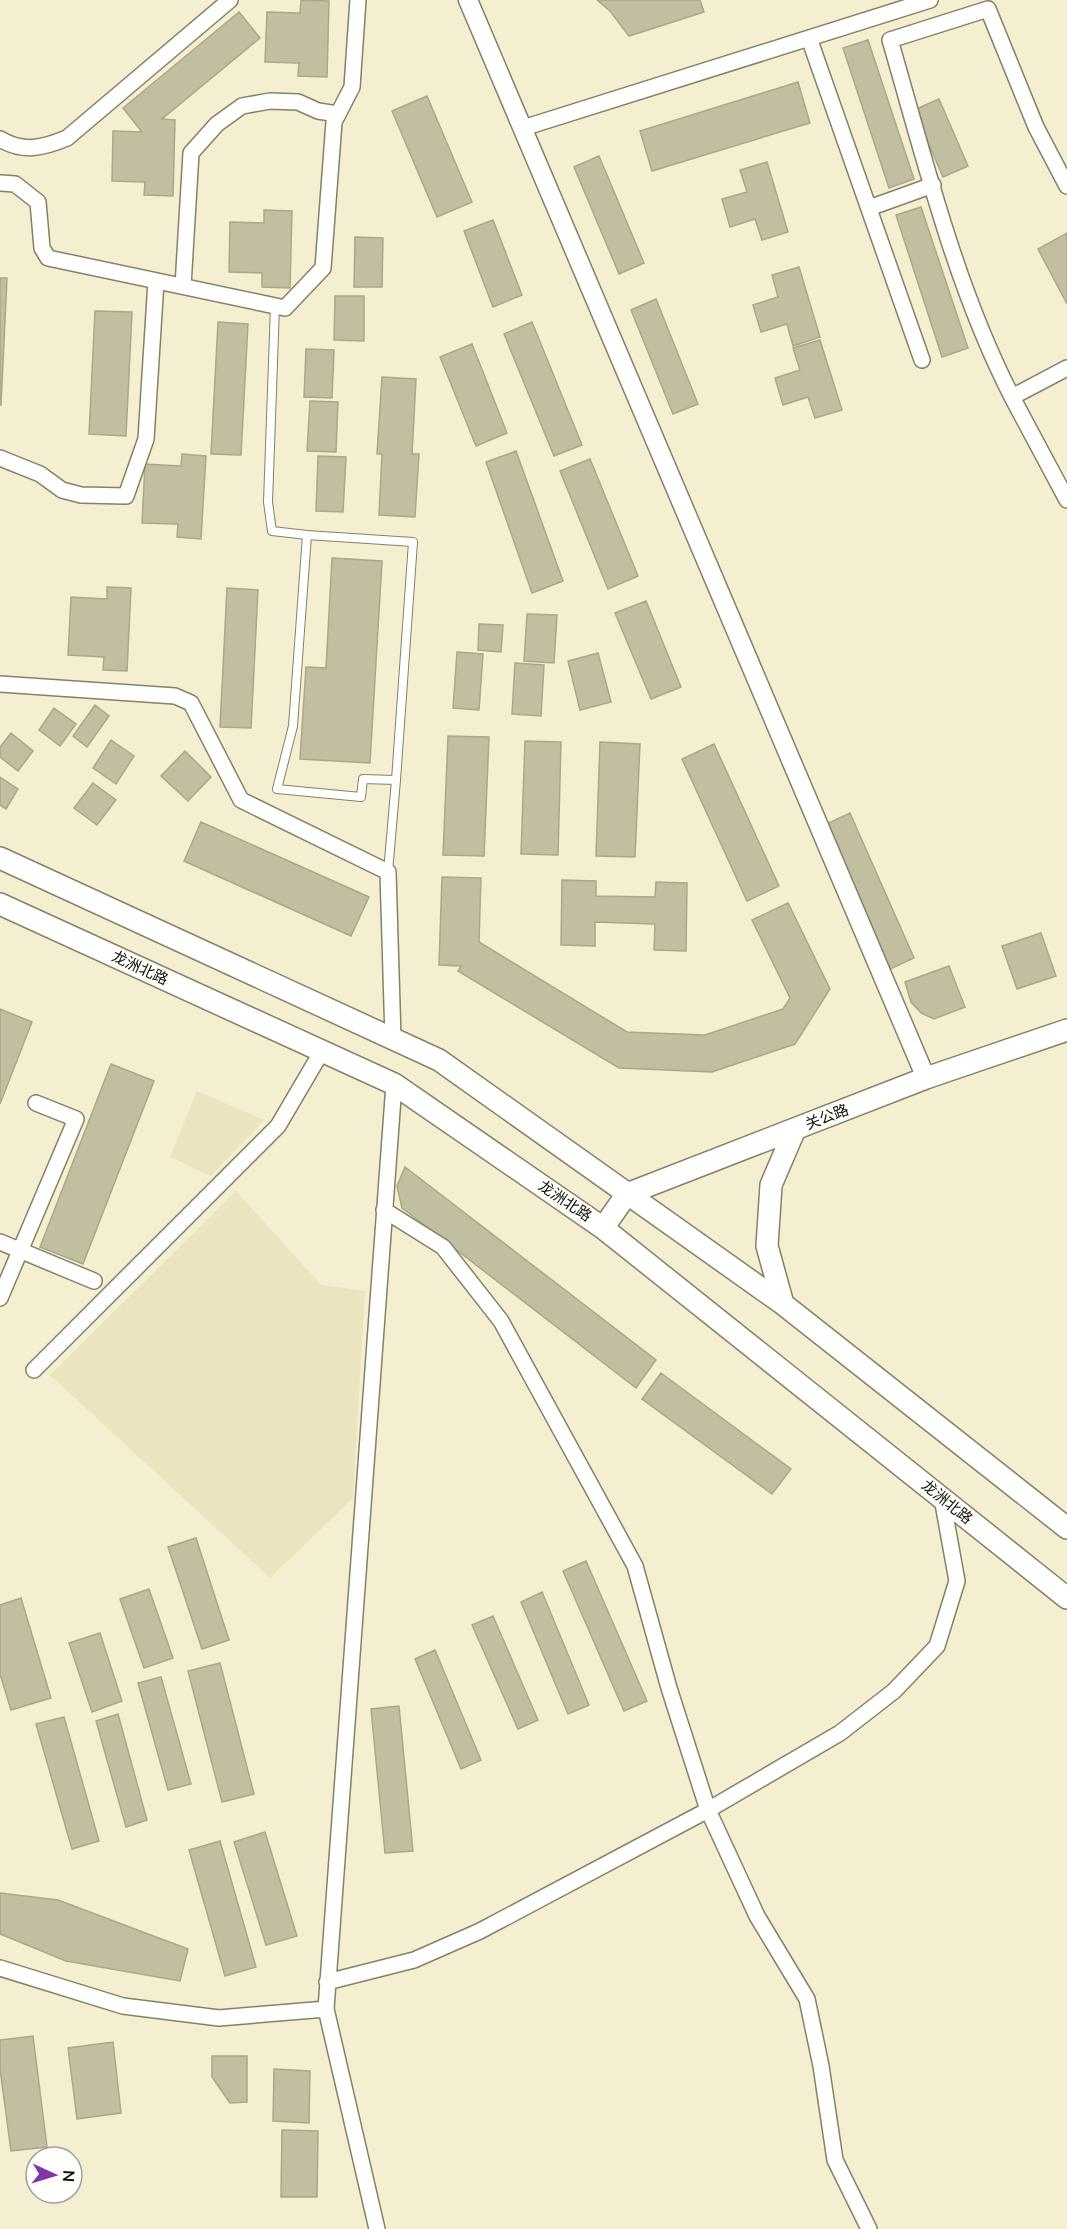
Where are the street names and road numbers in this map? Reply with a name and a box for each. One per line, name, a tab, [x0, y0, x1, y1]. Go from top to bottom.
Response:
street label: 龙洲北路	[109, 946, 171, 990]
street label: 关公路	[802, 1100, 852, 1134]
street label: 龙洲北路	[535, 1176, 595, 1226]
street label: 龙洲北路	[917, 1475, 977, 1529]

